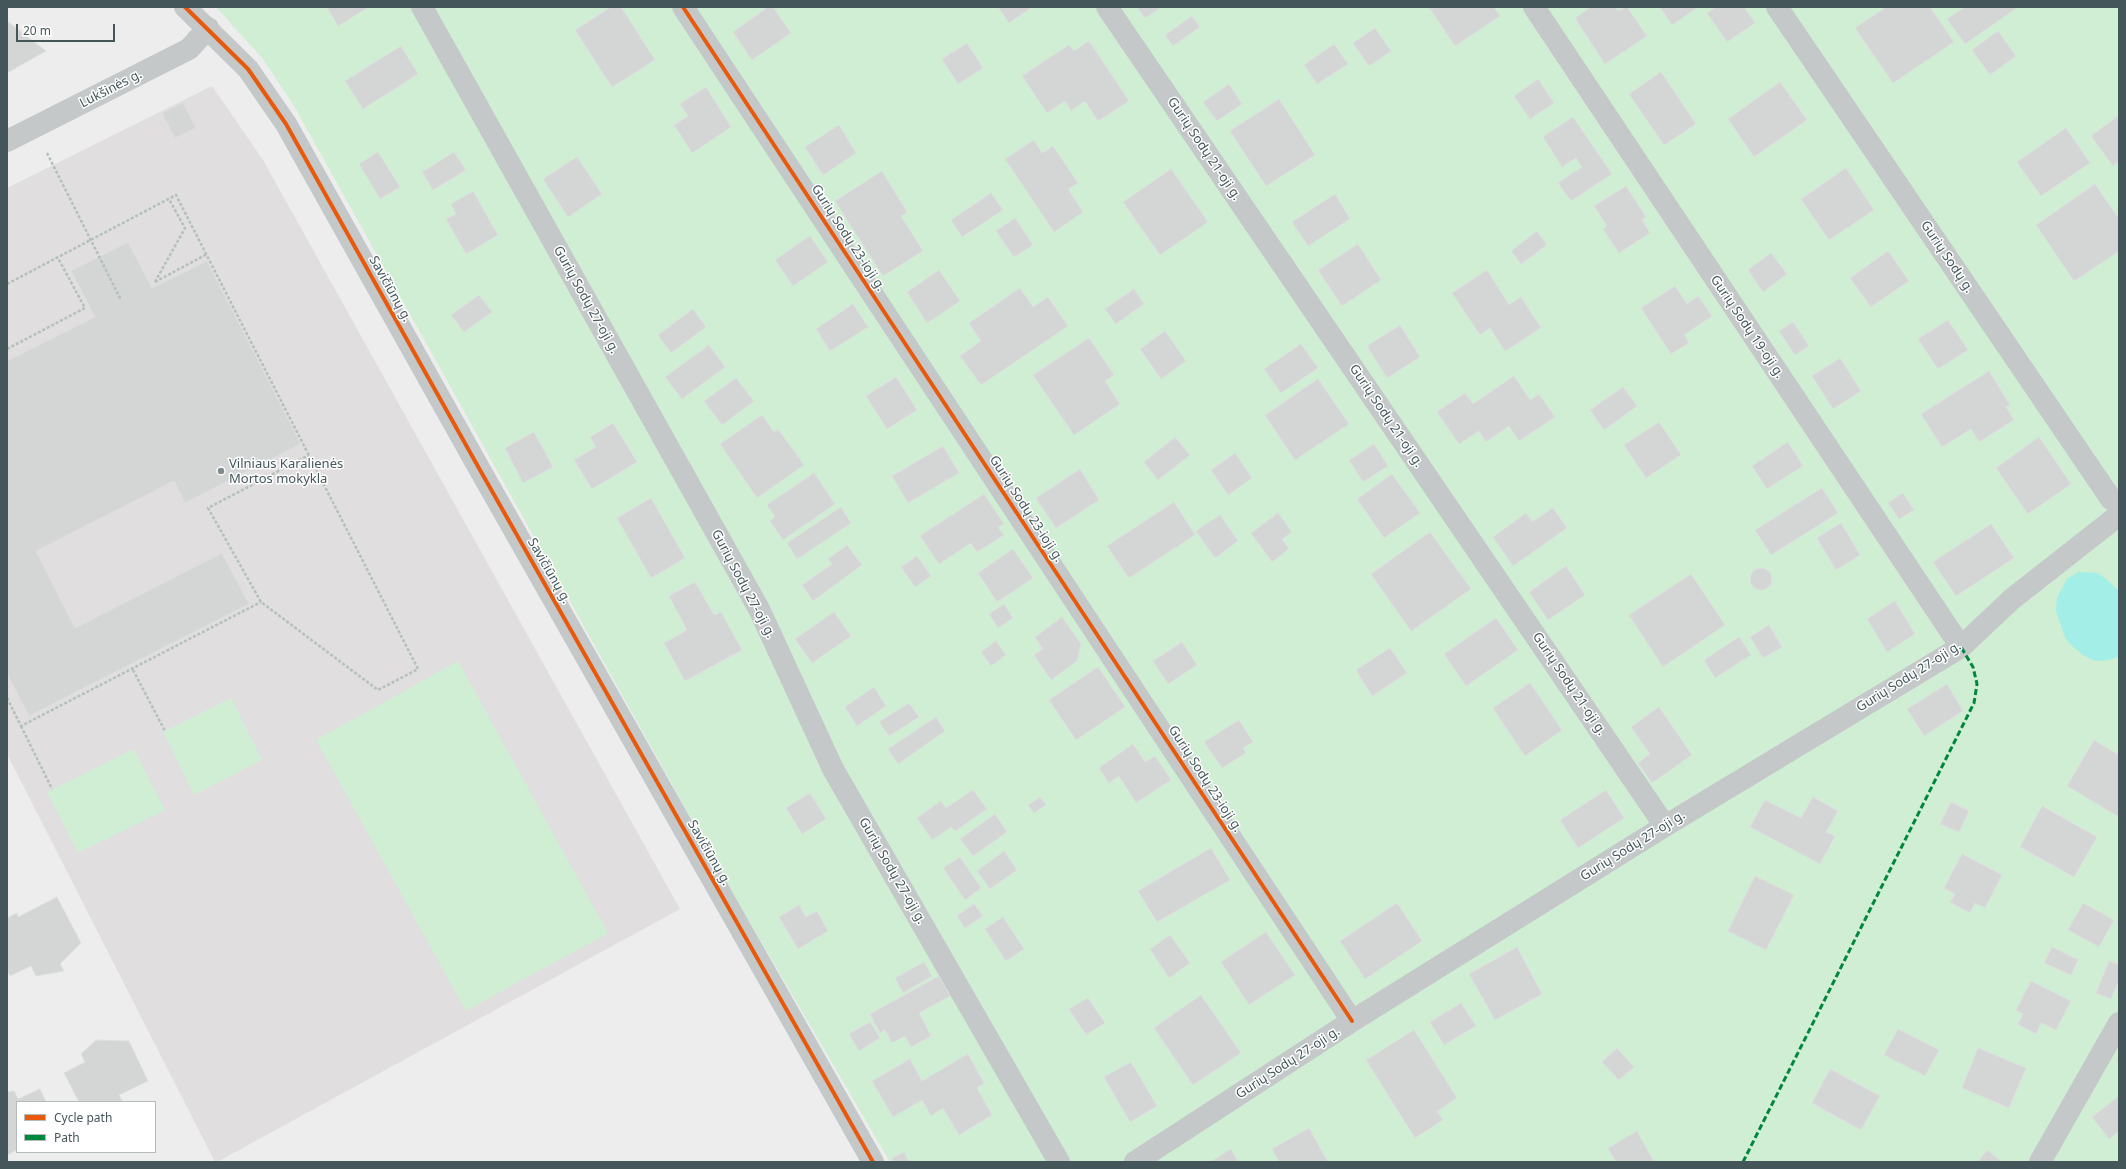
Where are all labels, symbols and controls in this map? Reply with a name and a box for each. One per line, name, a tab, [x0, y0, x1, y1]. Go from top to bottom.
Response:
scale bar	[18, 16, 117, 42]
text: 20 m	[23, 22, 51, 39]
street label: Lukšinės g.	[77, 67, 145, 111]
street label: Gurių Sodų 21-oji g.	[1164, 95, 1244, 203]
street label: Gurių Sodų 23-ioji g.	[808, 182, 888, 294]
street label: Gurių Sodų g.	[1917, 218, 1977, 296]
street label: Gurių Sodų 27-oji g.	[550, 244, 622, 356]
street label: Savičiūnų g.	[365, 253, 415, 325]
street label: Gurių Sodų 19-oji g.	[1707, 273, 1787, 381]
street label: Gurių Sodų 21-oji g.	[1346, 362, 1426, 470]
street label: Gurių Sodų 23-ioji g.	[986, 453, 1066, 565]
place label: Vilniaus Karalienės Mortos mokykla	[229, 456, 343, 487]
marker: Vilniaus Karalienės Mortos mokykla	[216, 466, 226, 476]
street label: Gurių Sodų 27-oji g.	[708, 527, 778, 641]
street label: Savičiūnų g.	[524, 536, 574, 606]
street label: Gurių Sodų 21-oji g.	[1529, 630, 1609, 738]
street label: Gurių Sodų 27-oji g.	[1854, 638, 1964, 716]
street label: Gurių Sodų 23-ioji g.	[1165, 723, 1245, 835]
street label: Gurių Sodų 27-oji g.	[1578, 807, 1688, 885]
street label: Gurių Sodų 27-oji g.	[855, 815, 929, 927]
street label: Savičiūnų g.	[684, 818, 734, 888]
street label: Gurių Sodų 27-oji g.	[1233, 1024, 1343, 1102]
legend	[16, 1101, 156, 1153]
text: Cycle path	[54, 1109, 112, 1126]
text: Path	[54, 1129, 80, 1146]

